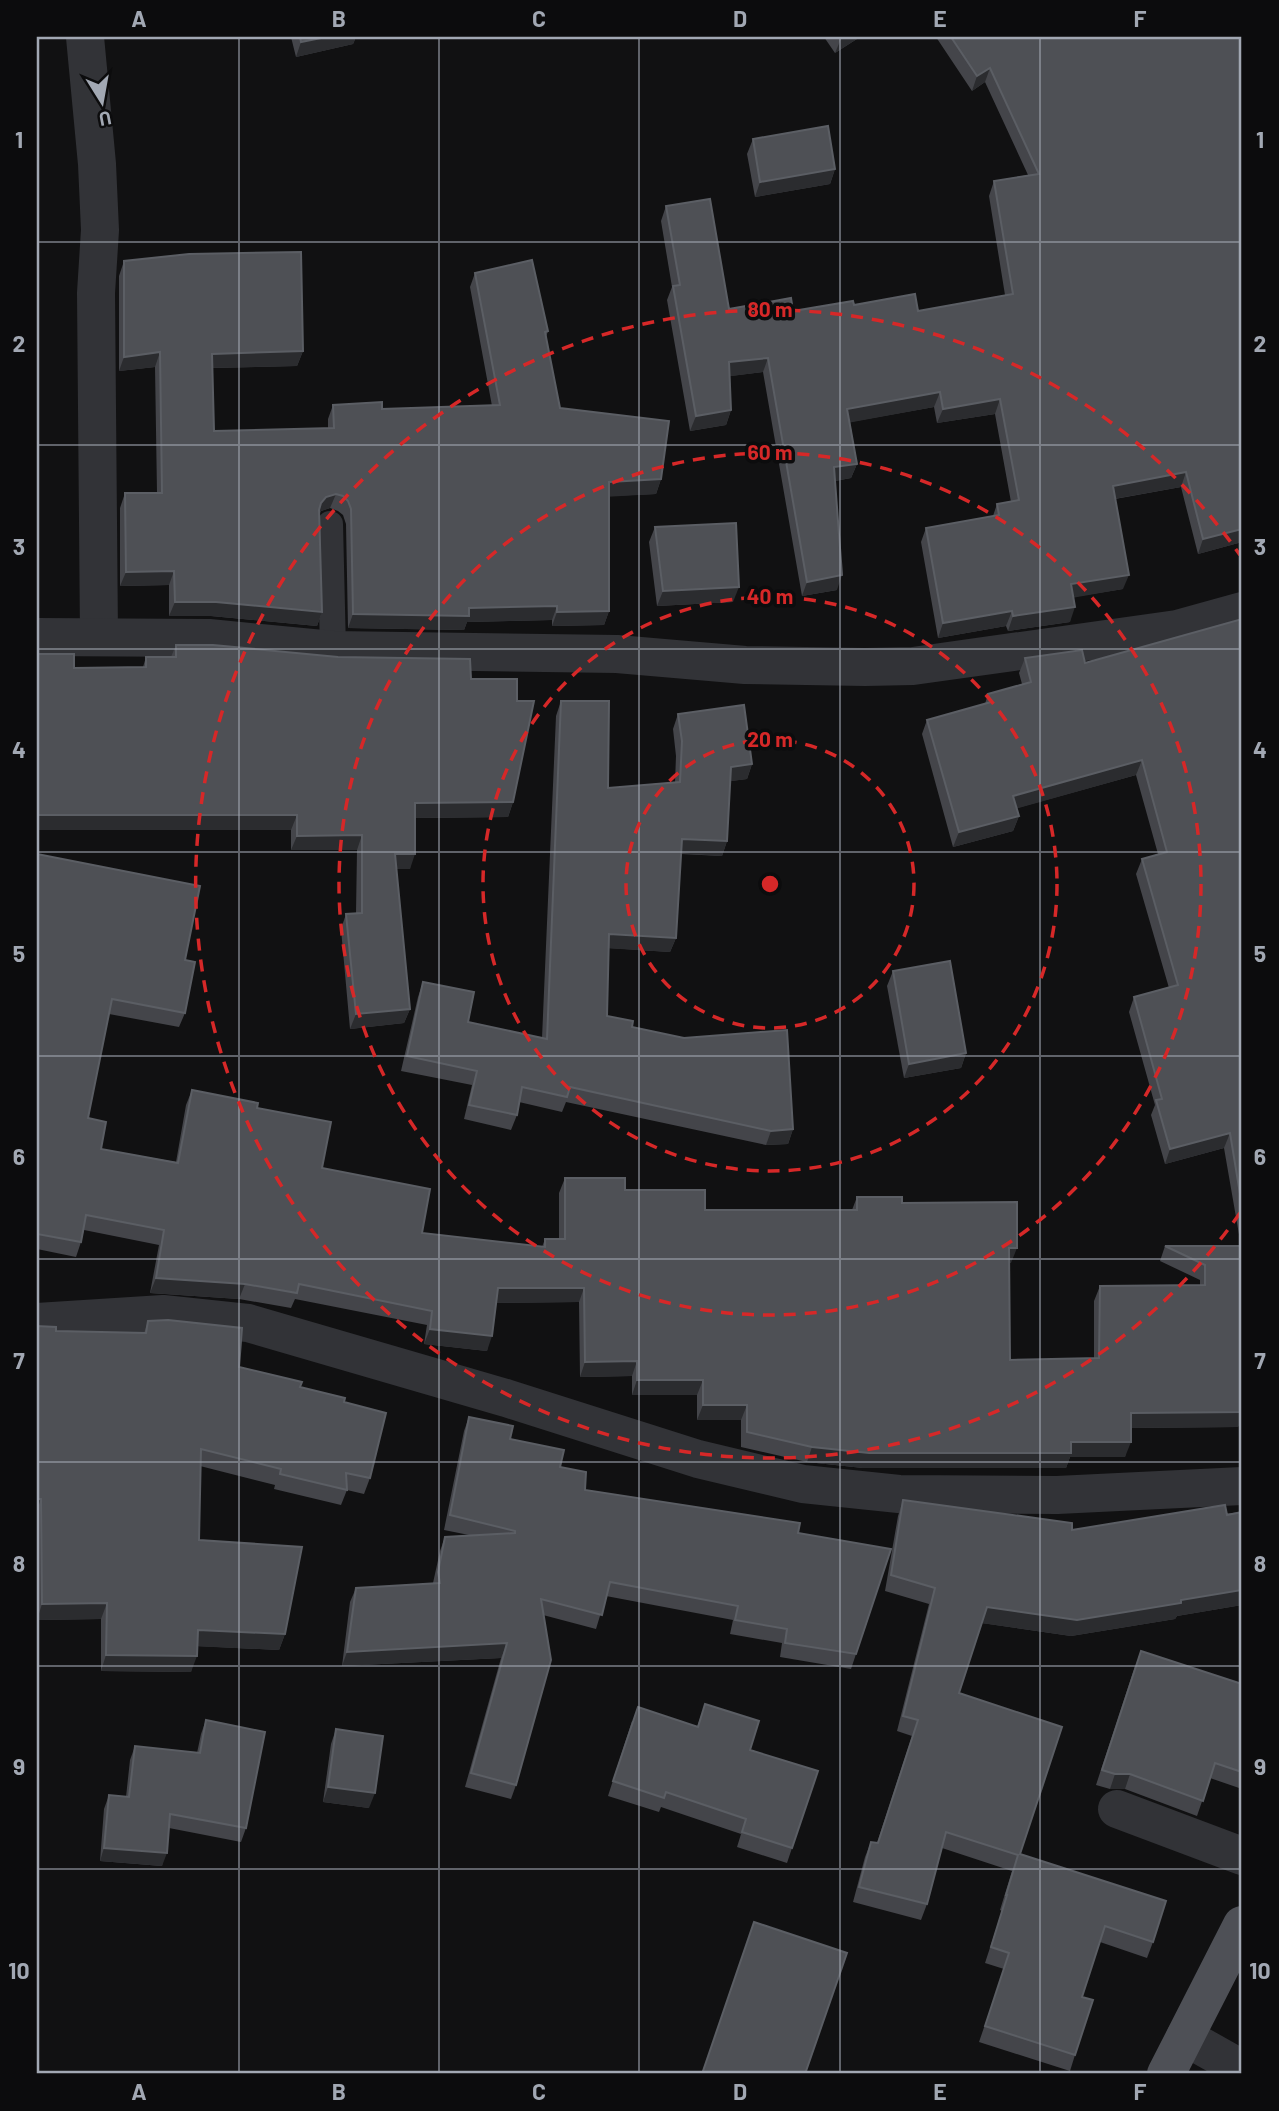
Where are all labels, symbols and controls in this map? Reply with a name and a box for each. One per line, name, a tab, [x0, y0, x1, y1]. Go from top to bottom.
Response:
text: A	[131, 4, 147, 32]
text: B	[332, 4, 346, 32]
text: C	[532, 4, 546, 32]
text: D	[733, 4, 747, 32]
text: E	[933, 4, 947, 32]
text: F	[1134, 4, 1147, 32]
north arrow	[66, 66, 136, 136]
text: U	[97, 107, 113, 132]
text: 1	[15, 125, 23, 153]
text: 1	[1256, 125, 1264, 153]
text: 80 m	[747, 296, 793, 321]
text: 2	[13, 329, 25, 357]
text: 2	[1254, 329, 1266, 357]
text: 60 m	[748, 439, 792, 464]
text: 3	[13, 532, 25, 560]
text: 3	[1254, 532, 1266, 560]
text: 40 m	[747, 583, 793, 608]
text: 20 m	[747, 726, 793, 751]
text: 4	[12, 735, 26, 763]
text: 4	[1253, 735, 1267, 763]
centre of rings	[758, 872, 782, 896]
text: 5	[13, 939, 25, 967]
text: 5	[1254, 939, 1266, 967]
text: 6	[13, 1142, 25, 1170]
text: 6	[1254, 1142, 1266, 1170]
text: 7	[13, 1346, 25, 1374]
text: 7	[1254, 1346, 1266, 1374]
text: 8	[13, 1549, 25, 1577]
text: 8	[1254, 1549, 1266, 1577]
text: 9	[13, 1752, 25, 1780]
text: 9	[1254, 1752, 1266, 1780]
text: 10	[8, 1956, 30, 1984]
text: 10	[1249, 1956, 1271, 1984]
text: A	[131, 2077, 147, 2105]
text: B	[332, 2077, 346, 2105]
text: C	[532, 2077, 546, 2105]
text: D	[733, 2077, 747, 2105]
text: E	[933, 2077, 947, 2105]
text: F	[1134, 2077, 1147, 2105]

